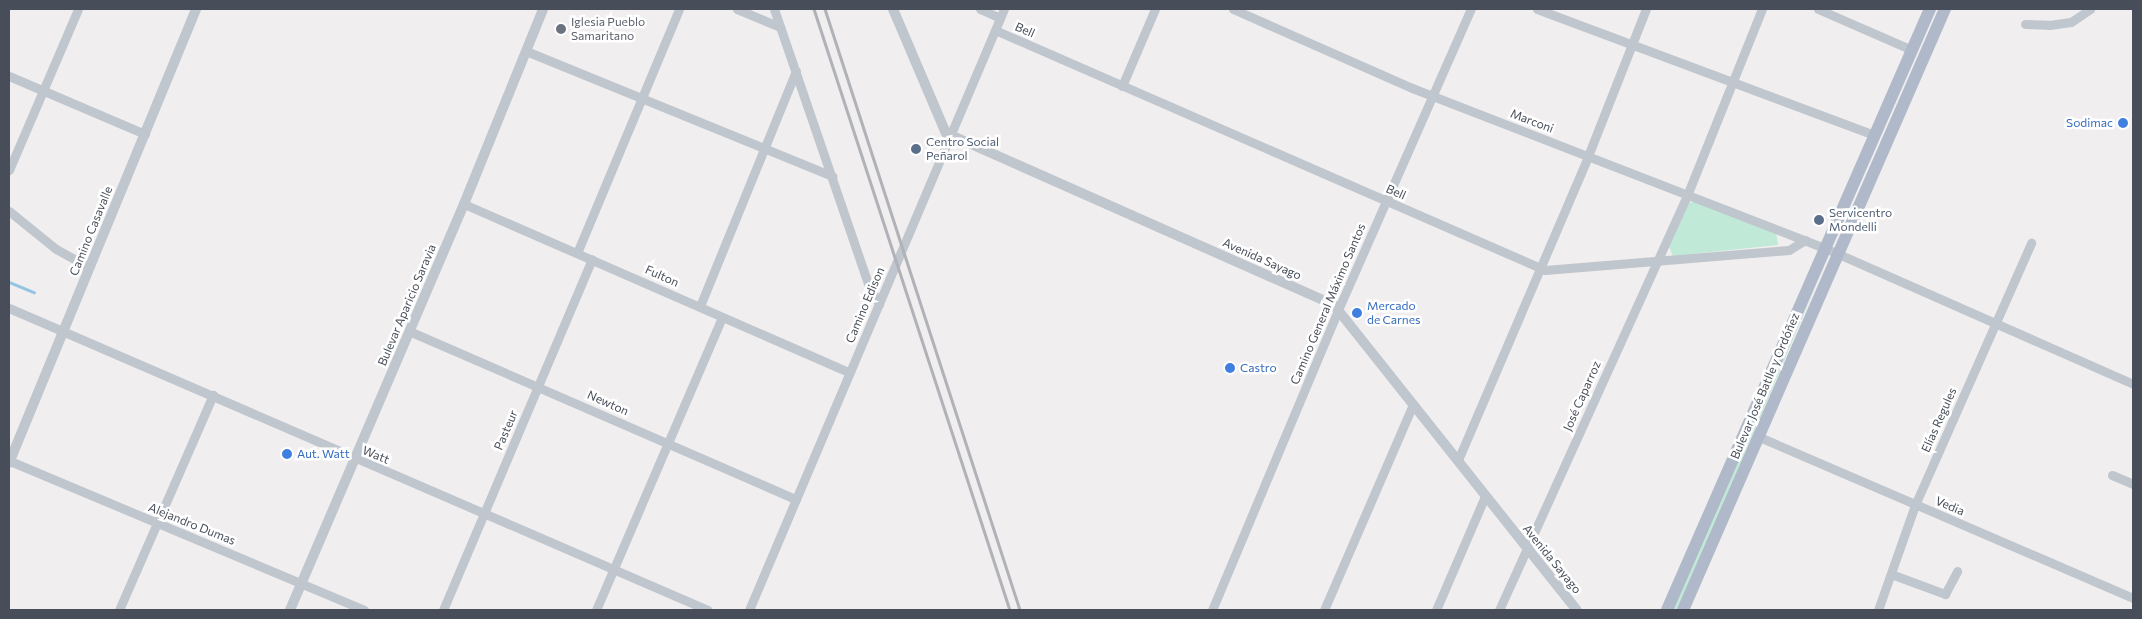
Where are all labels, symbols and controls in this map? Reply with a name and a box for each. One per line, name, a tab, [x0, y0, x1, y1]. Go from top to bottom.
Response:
place label: Iglesia Pueblo Samaritano	[571, 15, 645, 43]
street label: Bell	[1013, 19, 1037, 41]
marker: Iglesia Pueblo Samaritano	[555, 23, 567, 35]
street label: Marconi	[1508, 106, 1556, 136]
place label: Sodimac	[2066, 116, 2113, 130]
marker: Sodimac	[2117, 117, 2129, 129]
place label: Centro Social Peñarol	[926, 135, 999, 163]
marker: Centro Social Peñarol	[910, 143, 922, 155]
street label: Bell	[1384, 181, 1408, 203]
street label: Camino Casavalle	[66, 184, 116, 278]
place label: Servicentro Mondelli	[1829, 206, 1892, 234]
marker: Servicentro Mondelli	[1813, 214, 1825, 226]
street label: Camino General Máximo Santos	[1287, 221, 1369, 387]
street label: Avenida Sayago	[1220, 235, 1304, 283]
street label: Bulevar Aparicio Saravia	[375, 242, 439, 368]
street label: Fulton	[643, 262, 681, 290]
street label: Camino Edison	[843, 265, 887, 345]
place label: Mercado de Carnes	[1367, 299, 1421, 327]
marker: Mercado de Carnes	[1351, 307, 1363, 319]
street label: Bulevar José Batlle y Ordóñez	[1728, 311, 1802, 461]
street label: José Caparroz	[1560, 359, 1604, 433]
place label: Castro	[1240, 361, 1277, 375]
marker: Castro	[1224, 362, 1236, 374]
street label: Elías Regules	[1918, 385, 1960, 455]
street label: Newton	[585, 388, 631, 418]
street label: Pasteur	[491, 408, 521, 452]
street label: Watt	[360, 443, 392, 467]
place label: Aut. Watt	[297, 447, 350, 461]
marker: Aut. Watt	[281, 448, 293, 460]
street label: Vedia	[1933, 494, 1967, 518]
street label: Alejandro Dumas	[146, 500, 238, 548]
street label: Avenida Sayago	[1520, 522, 1584, 596]

